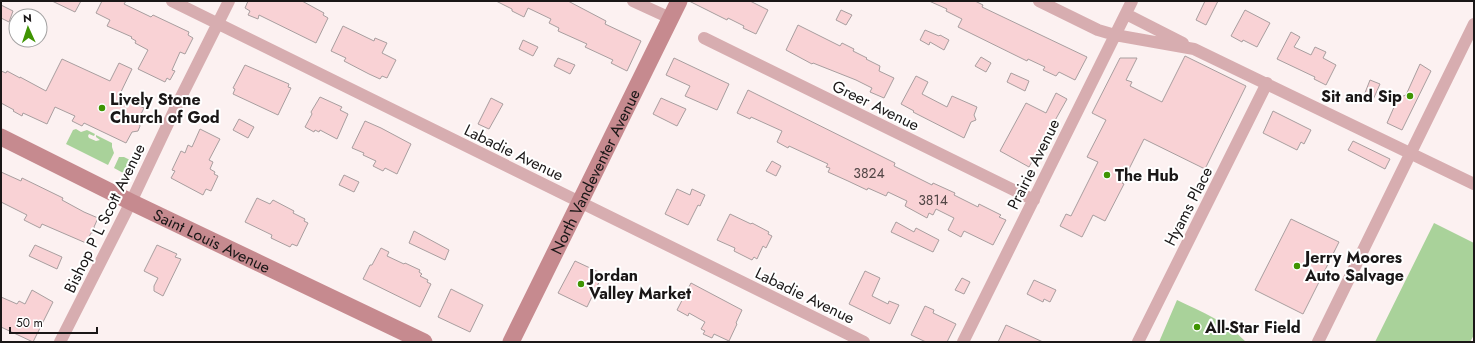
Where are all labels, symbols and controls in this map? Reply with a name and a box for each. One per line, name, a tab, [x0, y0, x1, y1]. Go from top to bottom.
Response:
north arrow	[8, 8, 48, 48]
text: N	[23, 10, 32, 26]
street label: Greer Avenue	[828, 74, 923, 136]
street label: North Vandeventer Avenue	[545, 85, 646, 258]
place label: Sit and Sip	[1321, 85, 1402, 108]
place label: Lively Stone Church of God	[110, 88, 220, 129]
marker: Sit and Sip	[1405, 91, 1415, 101]
marker: Lively Stone Church of God	[97, 103, 107, 113]
street label: Prairie Avenue	[1002, 115, 1065, 213]
street label: Labadie Avenue	[460, 118, 567, 186]
street label: Bishop P L Scott Avenue	[58, 140, 151, 297]
house number: 3824	[853, 163, 885, 183]
street label: Hyams Place	[1159, 163, 1218, 250]
place label: The Hub	[1115, 164, 1179, 187]
marker: The Hub	[1102, 170, 1112, 180]
house number: 3814	[918, 190, 948, 210]
street label: Saint Louis Avenue	[149, 203, 274, 279]
place label: Jerry Moores Auto Salvage	[1302, 246, 1404, 287]
street label: Labadie Avenue	[751, 261, 858, 329]
marker: Jerry Moores Auto Salvage	[1292, 261, 1302, 271]
place label: Jordan Valley Market	[586, 264, 692, 305]
marker: Jordan Valley Market	[576, 279, 586, 289]
scale bar	[10, 309, 97, 335]
text: 50 m	[16, 314, 43, 332]
place label: All-Star Field	[1204, 316, 1301, 339]
marker: All-Star Field	[1192, 322, 1202, 332]

